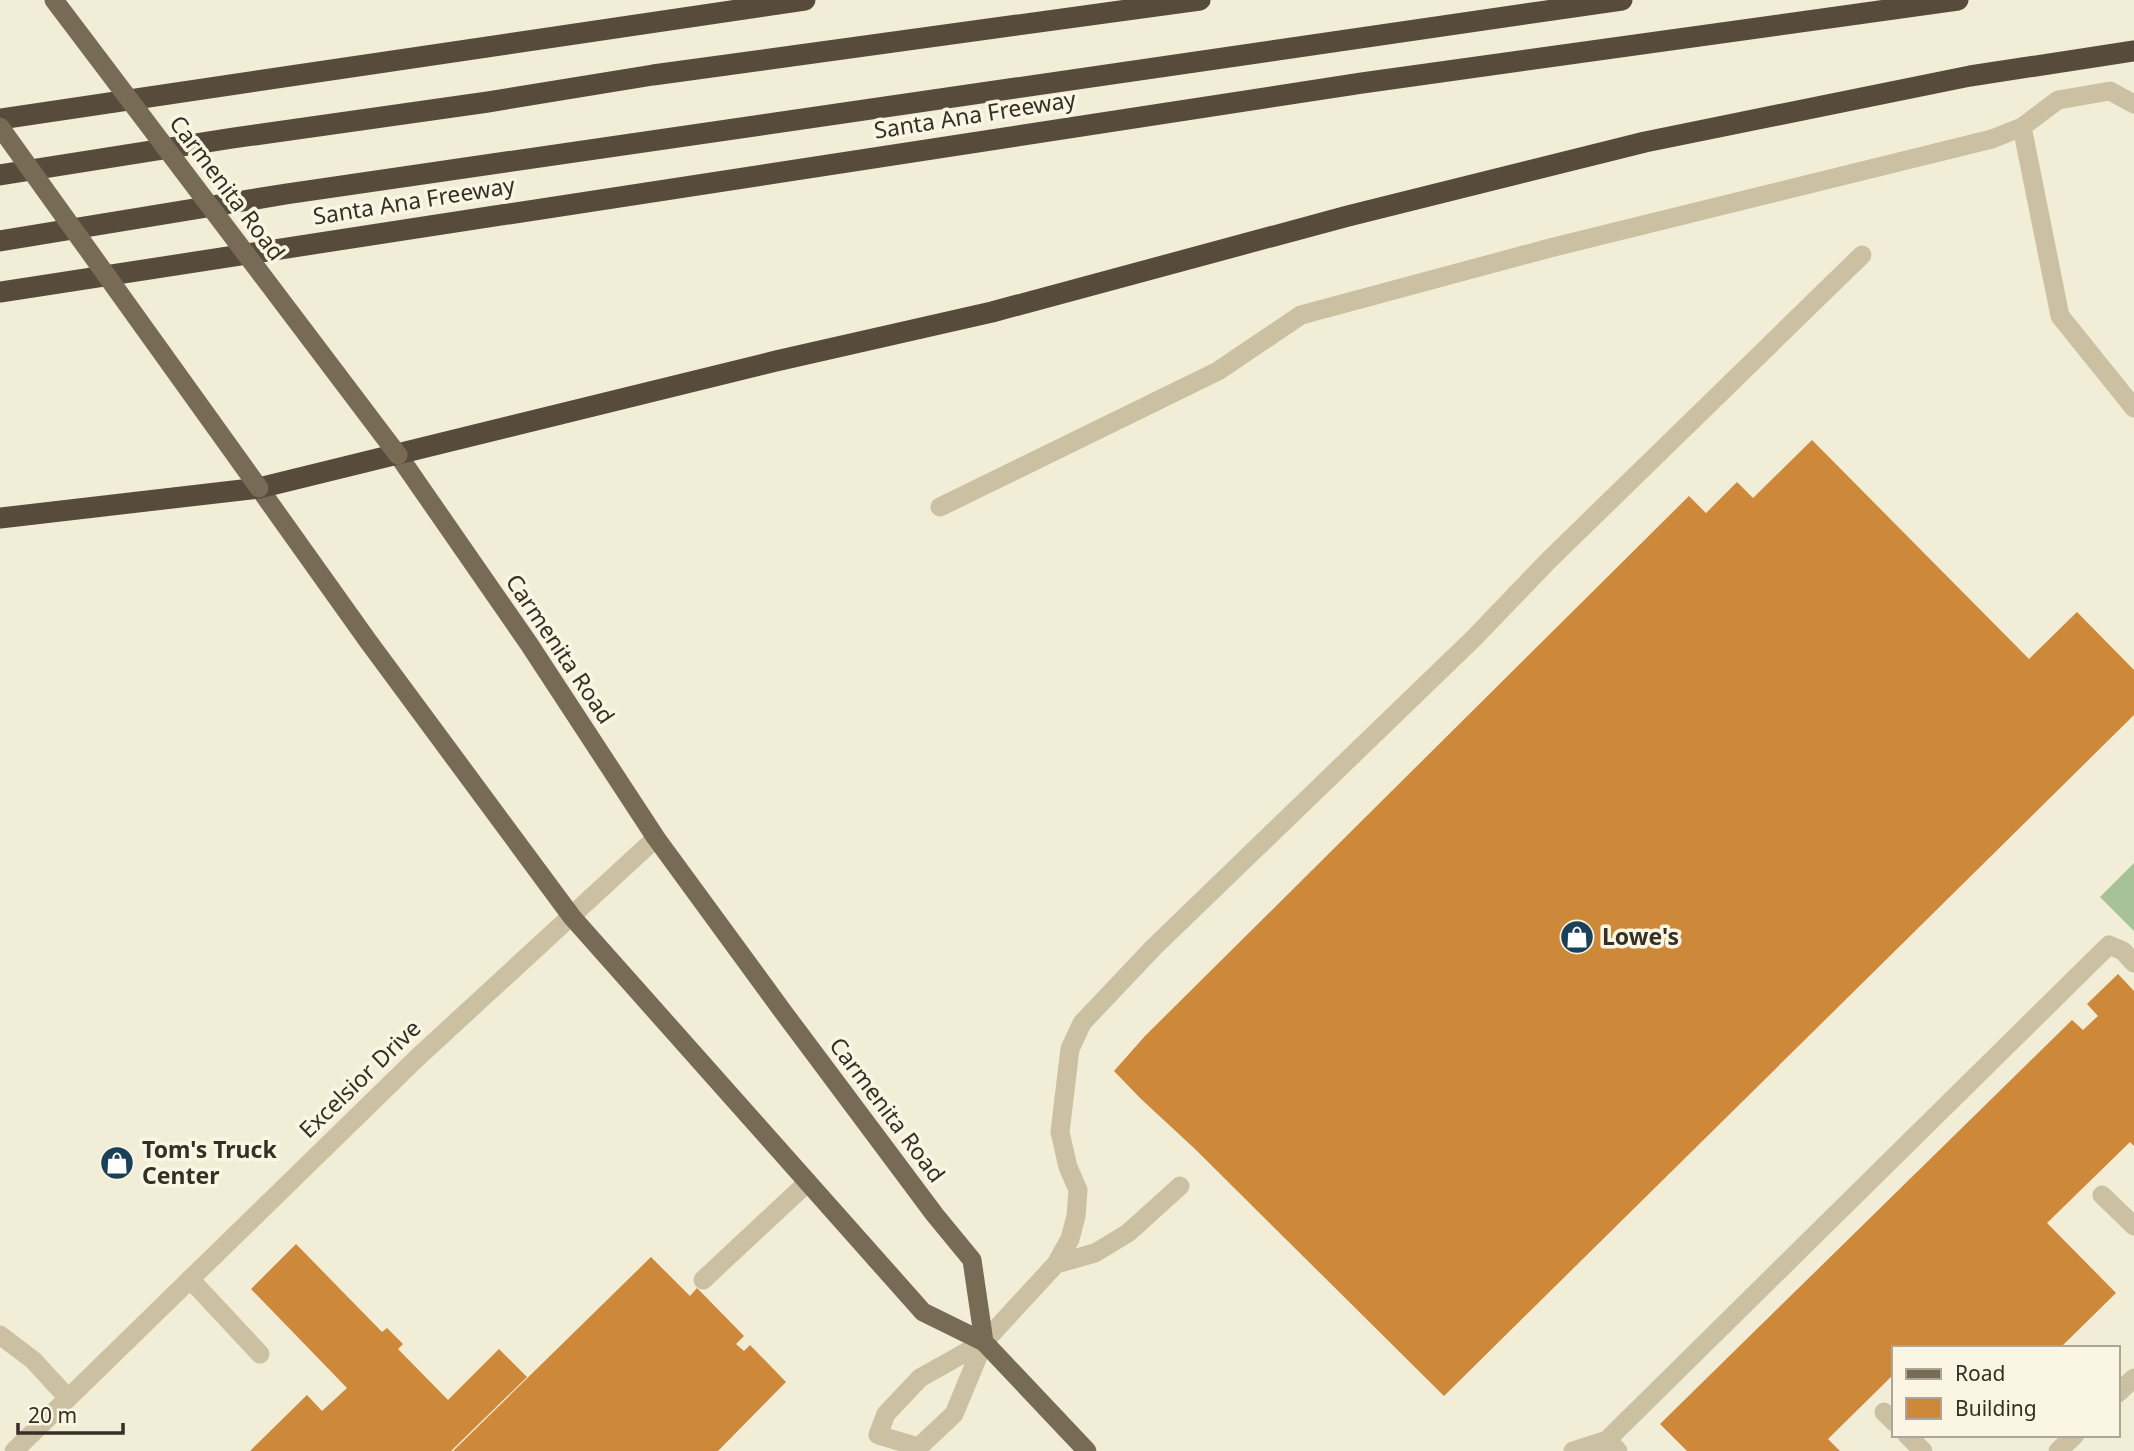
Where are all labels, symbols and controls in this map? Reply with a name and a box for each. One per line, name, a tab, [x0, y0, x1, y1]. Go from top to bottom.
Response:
street label: Santa Ana Freeway	[872, 82, 1078, 146]
street label: Carmenita Road	[163, 108, 293, 267]
street label: Santa Ana Freeway	[311, 168, 517, 232]
street label: Carmenita Road	[499, 567, 623, 730]
shop icon: Lowe's	[1558, 918, 1596, 956]
place label: Lowe's	[1602, 920, 1679, 952]
street label: Excelsior Drive	[291, 1012, 427, 1145]
street label: Carmenita Road	[823, 1030, 953, 1189]
place label: Tom's Truck Center	[142, 1133, 277, 1191]
shop icon: Tom's Truck Center	[98, 1144, 136, 1182]
legend	[1892, 1346, 2120, 1437]
text: Road	[1955, 1359, 2005, 1387]
scale bar	[18, 1392, 122, 1436]
text: Building	[1955, 1394, 2037, 1422]
text: 20 m	[28, 1401, 77, 1429]

